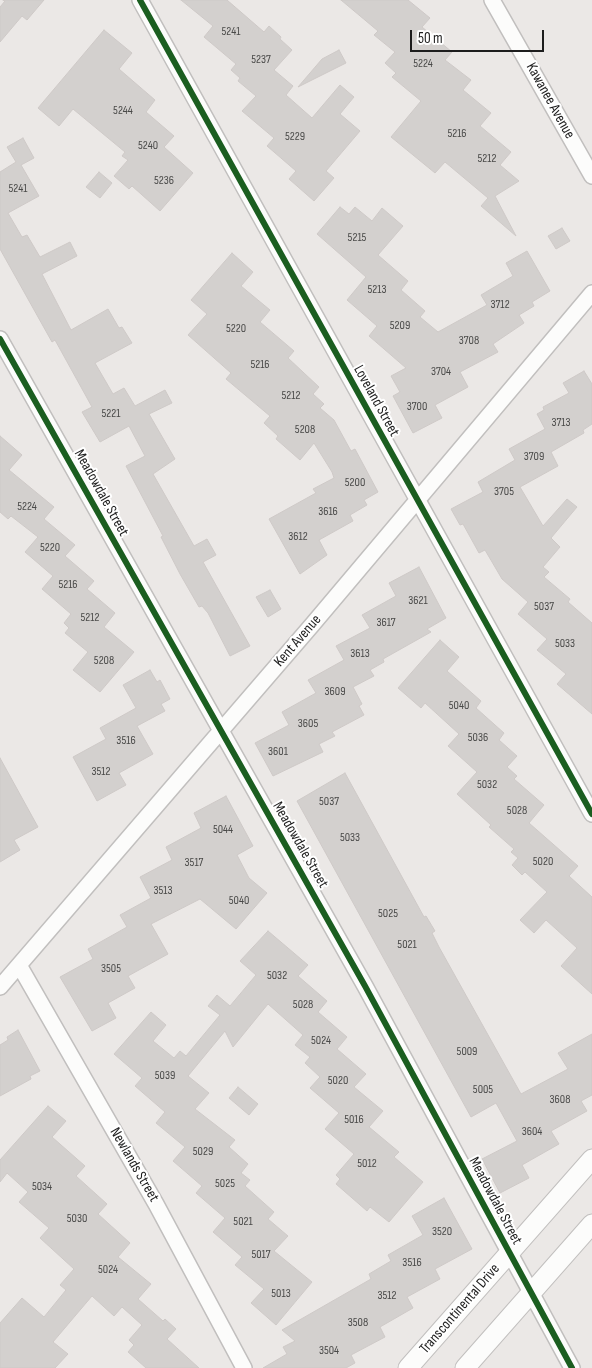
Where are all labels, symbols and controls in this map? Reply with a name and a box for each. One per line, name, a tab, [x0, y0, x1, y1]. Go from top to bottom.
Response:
scale bar	[412, 20, 546, 52]
house number: 5241	[222, 25, 240, 39]
text: 50 m	[418, 29, 443, 48]
house number: 5237	[251, 53, 271, 67]
house number: 5224	[413, 57, 433, 71]
street label: Kawanee Avenue	[522, 60, 578, 142]
house number: 5244	[113, 104, 133, 118]
house number: 5216	[447, 127, 467, 141]
house number: 5229	[285, 130, 305, 144]
house number: 5240	[138, 139, 158, 153]
house number: 5212	[477, 152, 497, 166]
house number: 5236	[154, 174, 174, 188]
house number: 5241	[9, 182, 27, 196]
house number: 5215	[348, 231, 366, 245]
house number: 5213	[367, 283, 387, 297]
house number: 3712	[490, 298, 510, 312]
house number: 5209	[390, 319, 410, 333]
house number: 5220	[226, 322, 246, 336]
house number: 3708	[459, 334, 479, 348]
house number: 5216	[250, 358, 270, 372]
street label: Loveland Street	[349, 362, 403, 440]
house number: 3704	[431, 365, 451, 379]
house number: 5212	[281, 389, 301, 403]
house number: 3700	[407, 400, 427, 414]
house number: 5221	[102, 407, 120, 421]
house number: 3713	[551, 416, 571, 430]
house number: 5208	[295, 423, 315, 437]
street label: Meadowdale Street	[70, 446, 132, 540]
house number: 3709	[524, 450, 544, 464]
house number: 5200	[345, 476, 365, 490]
house number: 3705	[494, 485, 514, 499]
house number: 5224	[17, 500, 37, 514]
house number: 3616	[318, 505, 338, 519]
house number: 3612	[288, 530, 308, 544]
house number: 5220	[40, 541, 60, 555]
house number: 5216	[58, 578, 78, 592]
house number: 3621	[408, 594, 428, 608]
house number: 5037	[534, 600, 554, 614]
house number: 5212	[80, 611, 100, 625]
street label: Kent Avenue	[271, 611, 325, 671]
house number: 3617	[376, 616, 396, 630]
house number: 5033	[555, 637, 575, 651]
house number: 3613	[350, 647, 370, 661]
house number: 5208	[94, 654, 114, 668]
house number: 3609	[325, 685, 345, 699]
house number: 5040	[449, 699, 469, 713]
house number: 3605	[298, 717, 318, 731]
house number: 5036	[468, 731, 488, 745]
house number: 3516	[116, 734, 136, 748]
house number: 3601	[268, 745, 288, 759]
house number: 3512	[91, 765, 111, 779]
house number: 5032	[477, 778, 497, 792]
house number: 5037	[319, 795, 339, 809]
street label: Meadowdale Street	[268, 799, 332, 891]
house number: 5028	[507, 804, 527, 818]
house number: 5044	[213, 823, 233, 837]
house number: 5033	[340, 831, 360, 845]
house number: 5020	[533, 855, 553, 869]
house number: 3517	[185, 856, 203, 870]
house number: 3513	[153, 884, 173, 898]
house number: 5040	[229, 894, 249, 908]
house number: 5025	[378, 907, 398, 921]
house number: 5021	[397, 938, 417, 952]
house number: 3505	[101, 962, 121, 976]
house number: 5032	[267, 969, 287, 983]
house number: 5028	[293, 998, 313, 1012]
house number: 5024	[311, 1034, 331, 1048]
house number: 5009	[457, 1045, 477, 1059]
house number: 5039	[155, 1069, 175, 1083]
house number: 5020	[328, 1074, 348, 1088]
house number: 5005	[473, 1083, 493, 1097]
house number: 3608	[550, 1093, 570, 1107]
house number: 5016	[344, 1113, 364, 1127]
street label: Newlands Street	[106, 1125, 162, 1205]
house number: 3604	[522, 1125, 542, 1139]
house number: 5029	[193, 1145, 213, 1159]
street label: Meadowdale Street	[464, 1154, 526, 1248]
house number: 5012	[357, 1157, 377, 1171]
house number: 5025	[215, 1177, 235, 1191]
house number: 5034	[32, 1180, 52, 1194]
house number: 5030	[67, 1212, 87, 1226]
house number: 5021	[233, 1215, 253, 1229]
house number: 3520	[432, 1225, 452, 1239]
house number: 5017	[251, 1248, 271, 1262]
house number: 3516	[402, 1256, 422, 1270]
street label: Transcontinental Drive	[416, 1260, 504, 1358]
house number: 5024	[98, 1263, 118, 1277]
house number: 5013	[271, 1287, 291, 1301]
house number: 3512	[377, 1289, 397, 1303]
house number: 3508	[348, 1316, 368, 1330]
house number: 3504	[319, 1344, 339, 1358]

